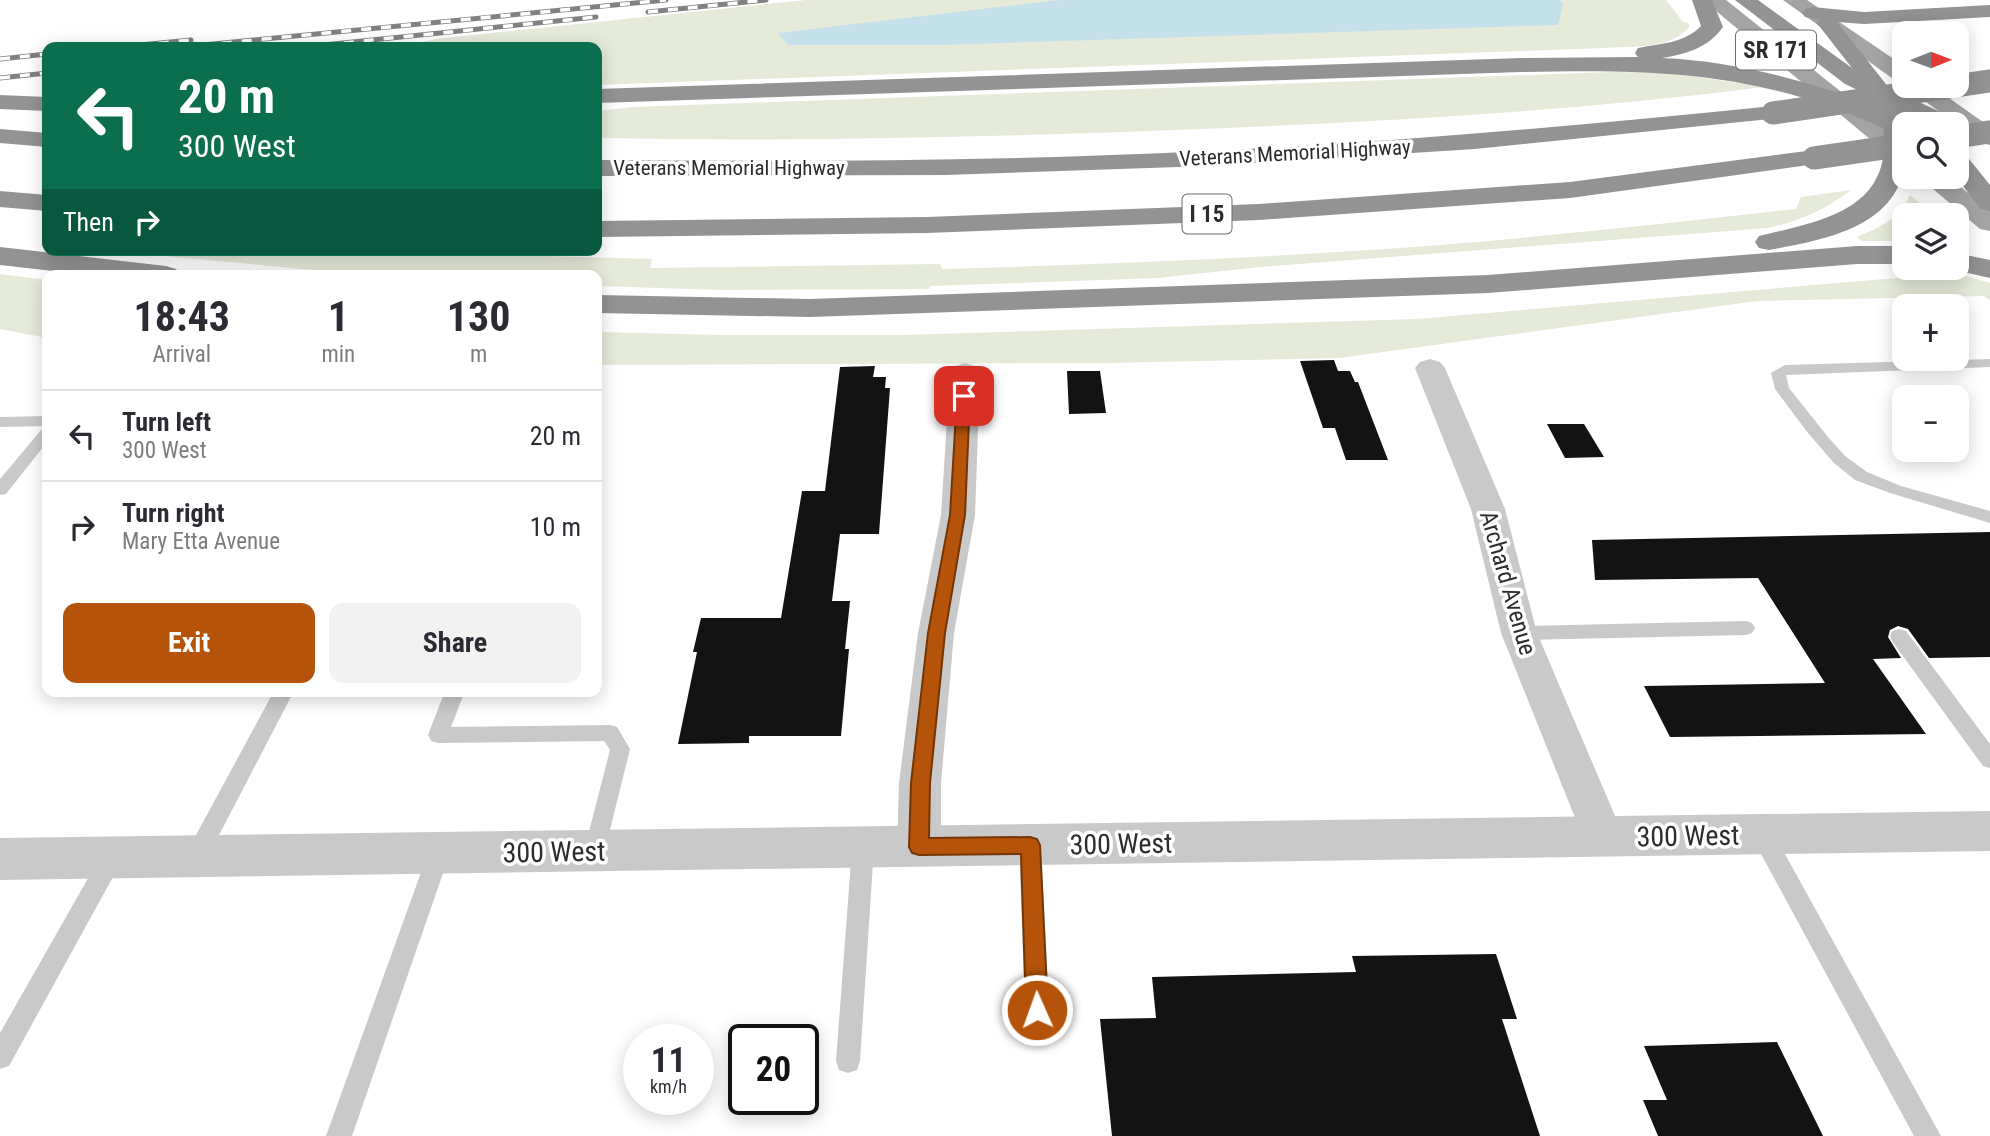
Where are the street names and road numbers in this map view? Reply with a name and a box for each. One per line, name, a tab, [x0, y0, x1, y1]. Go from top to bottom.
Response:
road number: SR 171	[1736, 31, 1816, 70]
street label: Veterans Memorial Highway	[1179, 135, 1411, 171]
street label: Veterans Memorial Highway	[613, 156, 845, 180]
road number: I 15	[1182, 195, 1232, 234]
street label: Archard Avenue	[1474, 508, 1542, 658]
street label: 300 West	[1636, 819, 1740, 853]
street label: 300 West	[1069, 827, 1173, 861]
street label: 300 West	[502, 835, 606, 869]

